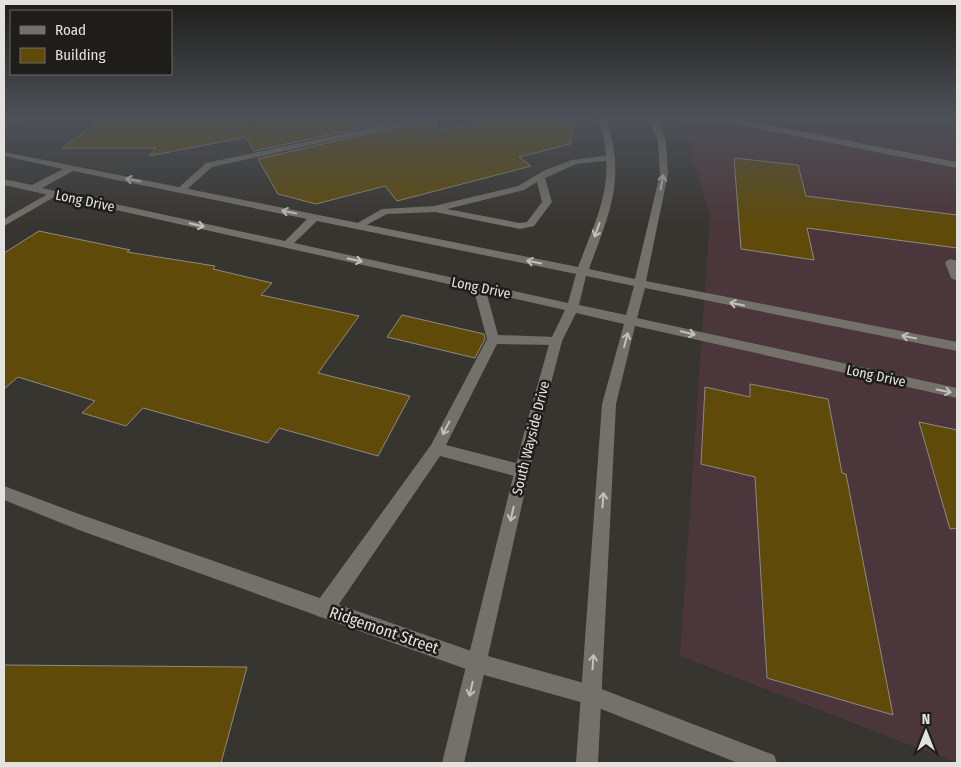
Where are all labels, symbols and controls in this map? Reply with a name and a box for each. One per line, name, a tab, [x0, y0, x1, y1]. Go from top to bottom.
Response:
legend	[10, 10, 172, 75]
text: Road	[55, 21, 86, 39]
text: Building	[55, 46, 106, 64]
one-way arrow	[658, 174, 667, 190]
one-way arrow	[125, 175, 141, 184]
street label: Long Drive	[54, 186, 116, 216]
one-way arrow	[281, 207, 297, 217]
one-way arrow	[188, 221, 204, 230]
one-way arrow	[592, 221, 601, 237]
one-way arrow	[347, 256, 363, 265]
one-way arrow	[526, 257, 542, 267]
street label: Long Drive	[450, 273, 512, 303]
one-way arrow	[729, 298, 745, 308]
one-way arrow	[679, 329, 695, 338]
one-way arrow	[622, 332, 631, 348]
one-way arrow	[902, 332, 918, 342]
street label: Long Drive	[845, 361, 907, 391]
street label: South Wayside Drive	[509, 379, 553, 497]
one-way arrow	[935, 386, 951, 396]
one-way arrow	[441, 421, 451, 436]
one-way arrow	[598, 492, 607, 508]
one-way arrow	[507, 506, 516, 522]
street label: Ridgemont Street	[327, 602, 442, 658]
one-way arrow	[588, 654, 597, 670]
one-way arrow	[466, 681, 475, 697]
north arrow	[901, 707, 951, 757]
text: N	[922, 711, 930, 728]

